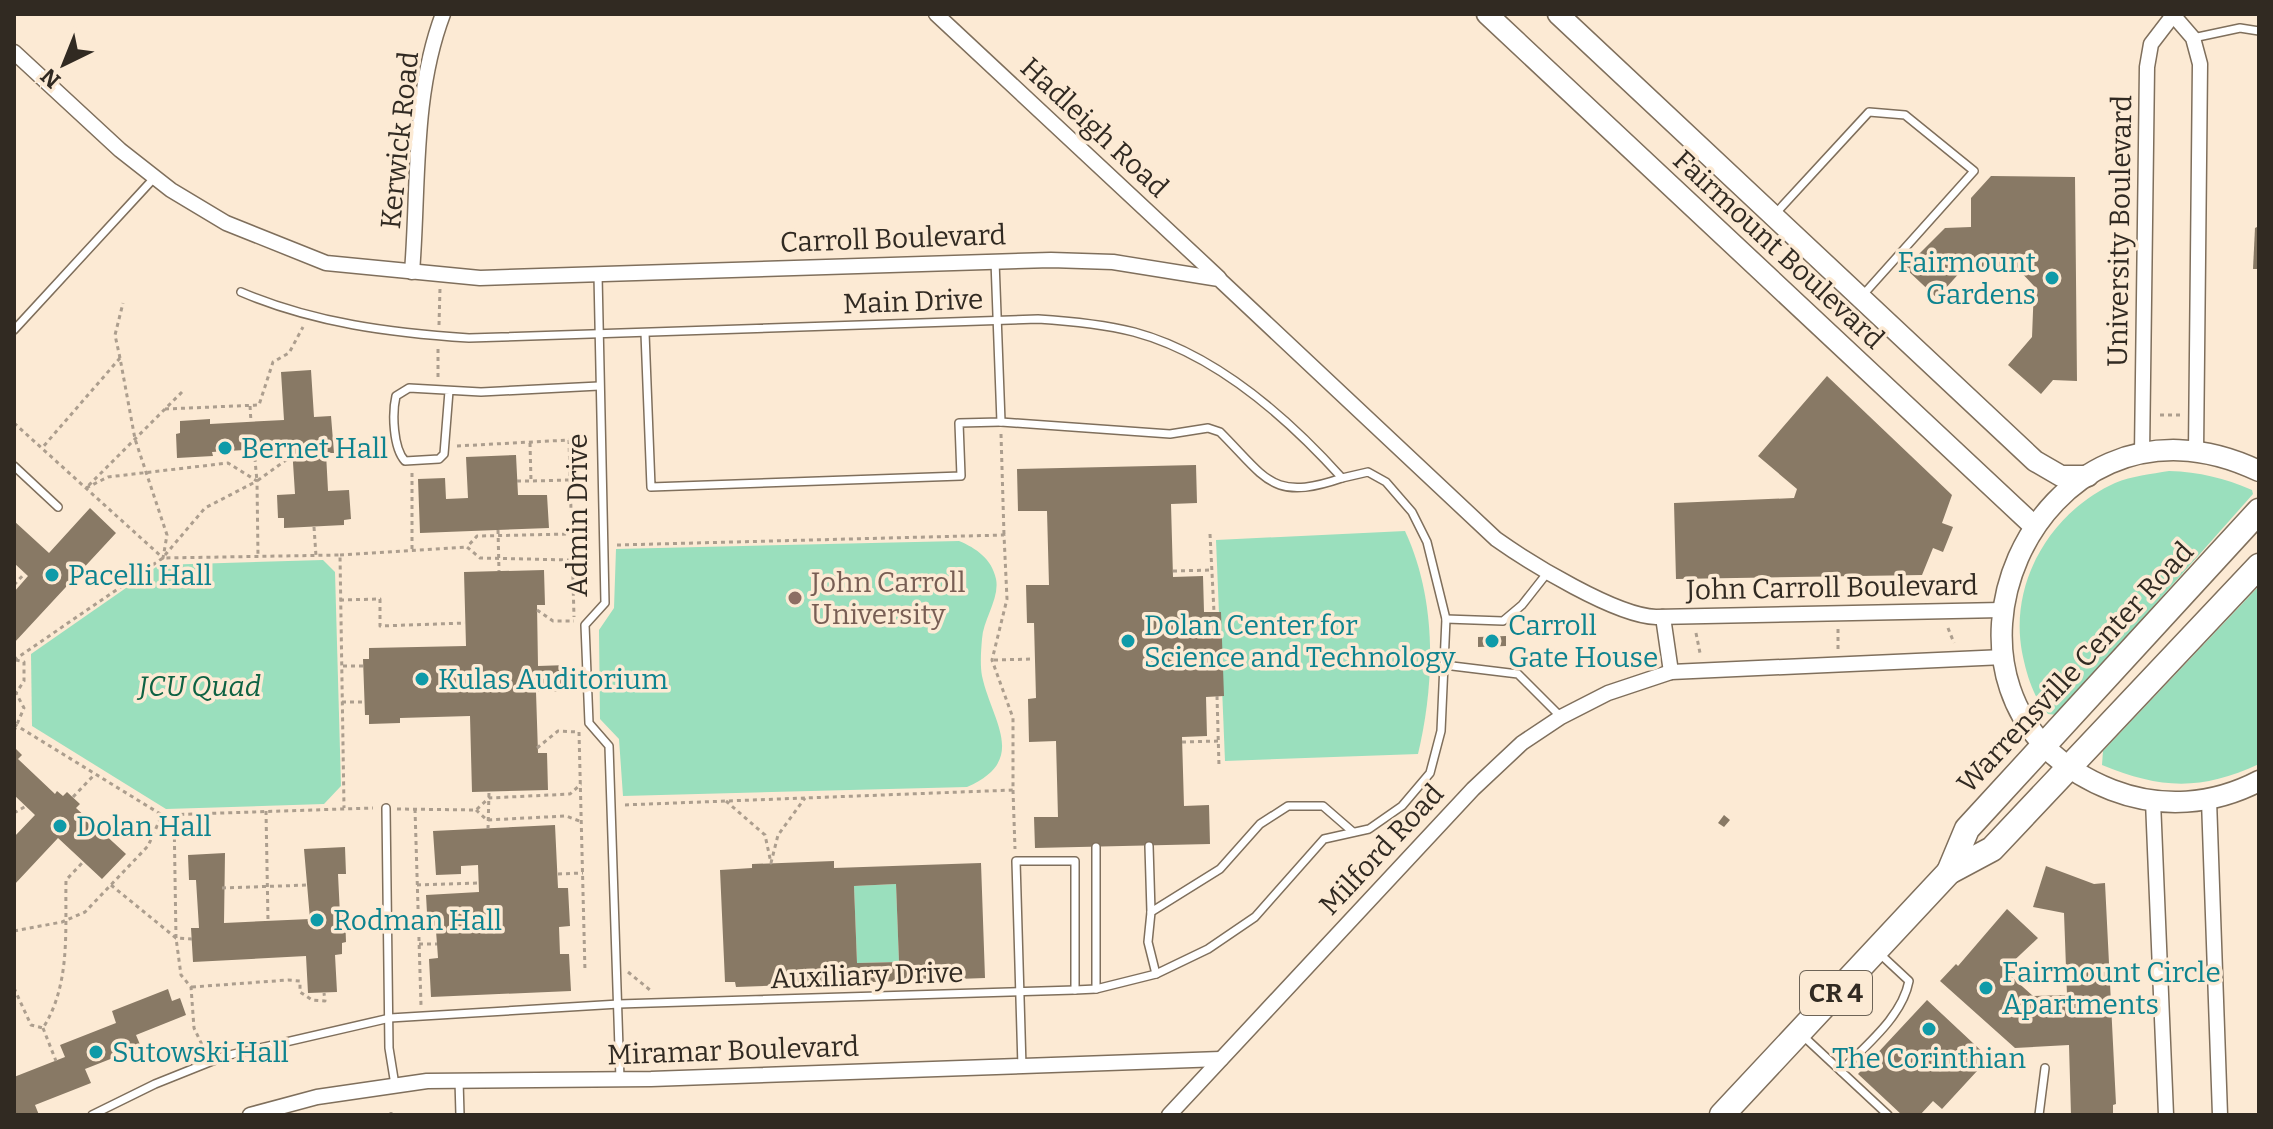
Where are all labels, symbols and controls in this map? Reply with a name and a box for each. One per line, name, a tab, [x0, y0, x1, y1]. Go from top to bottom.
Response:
north arrow	[24, 24, 104, 104]
street label: Kerwick Road	[374, 50, 425, 230]
street label: Hadleigh Road	[1014, 51, 1175, 204]
text: N	[35, 63, 66, 94]
street label: University Boulevard	[2101, 95, 2138, 367]
street label: Fairmount Boulevard	[1666, 143, 1891, 356]
street label: Carroll Boulevard	[779, 218, 1007, 259]
place label: Fairmount Gardens	[1897, 246, 2036, 311]
marker: Fairmount Gardens	[2043, 269, 2061, 287]
street label: Main Drive	[842, 283, 984, 320]
place label: Bernet Hall	[241, 432, 388, 465]
street label: Admin Drive	[561, 433, 594, 597]
marker: Bernet Hall	[216, 439, 234, 457]
street label: Warrensville Center Road	[1951, 535, 2200, 799]
place label: Pacelli Hall	[68, 559, 212, 592]
marker: Pacelli Hall	[43, 566, 61, 584]
place label: John Carroll University	[810, 566, 966, 631]
street label: John Carroll Boulevard	[1685, 568, 1978, 607]
marker: John Carroll University	[786, 589, 804, 607]
place label: Dolan Center for Science and Technology	[1144, 609, 1456, 674]
place label: Carroll Gate House	[1508, 609, 1658, 674]
marker: Dolan Center for Science and Technology	[1119, 632, 1137, 650]
marker: Carroll Gate House	[1483, 632, 1501, 650]
place label: Kulas Auditorium	[438, 663, 668, 696]
park label: JCU Quad	[136, 670, 261, 703]
marker: Kulas Auditorium	[413, 670, 431, 688]
street label: Milford Road	[1312, 777, 1450, 922]
place label: Dolan Hall	[76, 810, 212, 843]
marker: Dolan Hall	[51, 817, 69, 835]
place label: Rodman Hall	[333, 904, 502, 937]
marker: Rodman Hall	[308, 911, 326, 929]
street label: Auxiliary Drive	[770, 956, 964, 995]
place label: Fairmount Circle Apartments	[2002, 956, 2221, 1021]
road number: CR 4	[1800, 971, 1872, 1015]
marker: Fairmount Circle Apartments	[1977, 979, 1995, 997]
marker: The Corinthian	[1920, 1020, 1938, 1038]
street label: Miramar Boulevard	[607, 1030, 860, 1071]
place label: Sutowski Hall	[112, 1036, 289, 1069]
place label: The Corinthian	[1832, 1042, 2026, 1075]
marker: Sutowski Hall	[87, 1043, 105, 1061]

